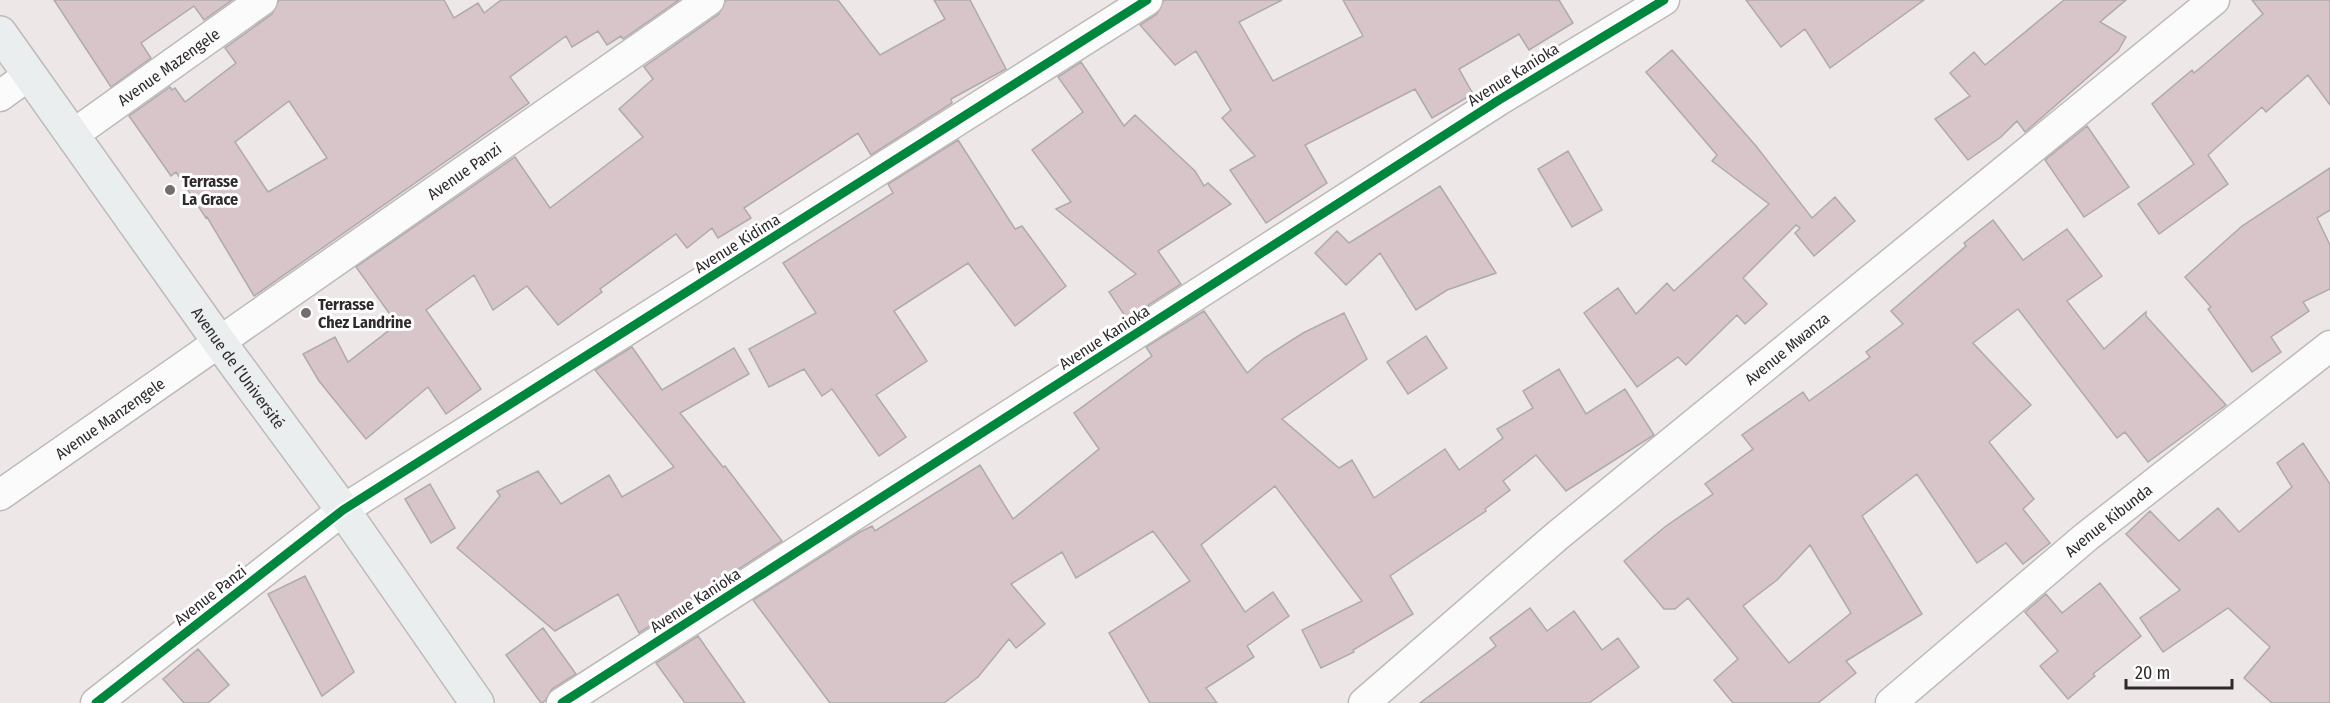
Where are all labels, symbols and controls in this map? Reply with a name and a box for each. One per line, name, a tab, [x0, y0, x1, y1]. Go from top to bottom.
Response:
street label: Avenue Mazengele	[114, 24, 224, 110]
street label: Avenue Kanioka	[1464, 39, 1563, 110]
street label: Avenue Panzi	[424, 139, 505, 204]
place label: Terrasse La Grace	[182, 172, 238, 209]
marker: Terrasse La Grace	[163, 183, 177, 197]
street label: Avenue Kidima	[691, 210, 784, 277]
place label: Terrasse Chez Landrine	[318, 295, 412, 332]
street label: Avenue Kanioka	[1056, 301, 1153, 374]
street label: Avenue de l’Université	[188, 304, 289, 432]
marker: Terrasse Chez Landrine	[299, 306, 313, 320]
street label: Avenue Mwanza	[1741, 309, 1834, 389]
street label: Avenue Manzengele	[52, 374, 169, 464]
street label: Avenue Kibunda	[2061, 480, 2156, 561]
street label: Avenue Panzi	[171, 561, 250, 629]
street label: Avenue Kanioka	[647, 564, 744, 637]
scale bar	[2126, 652, 2232, 690]
text: 20 m	[2135, 662, 2170, 684]

